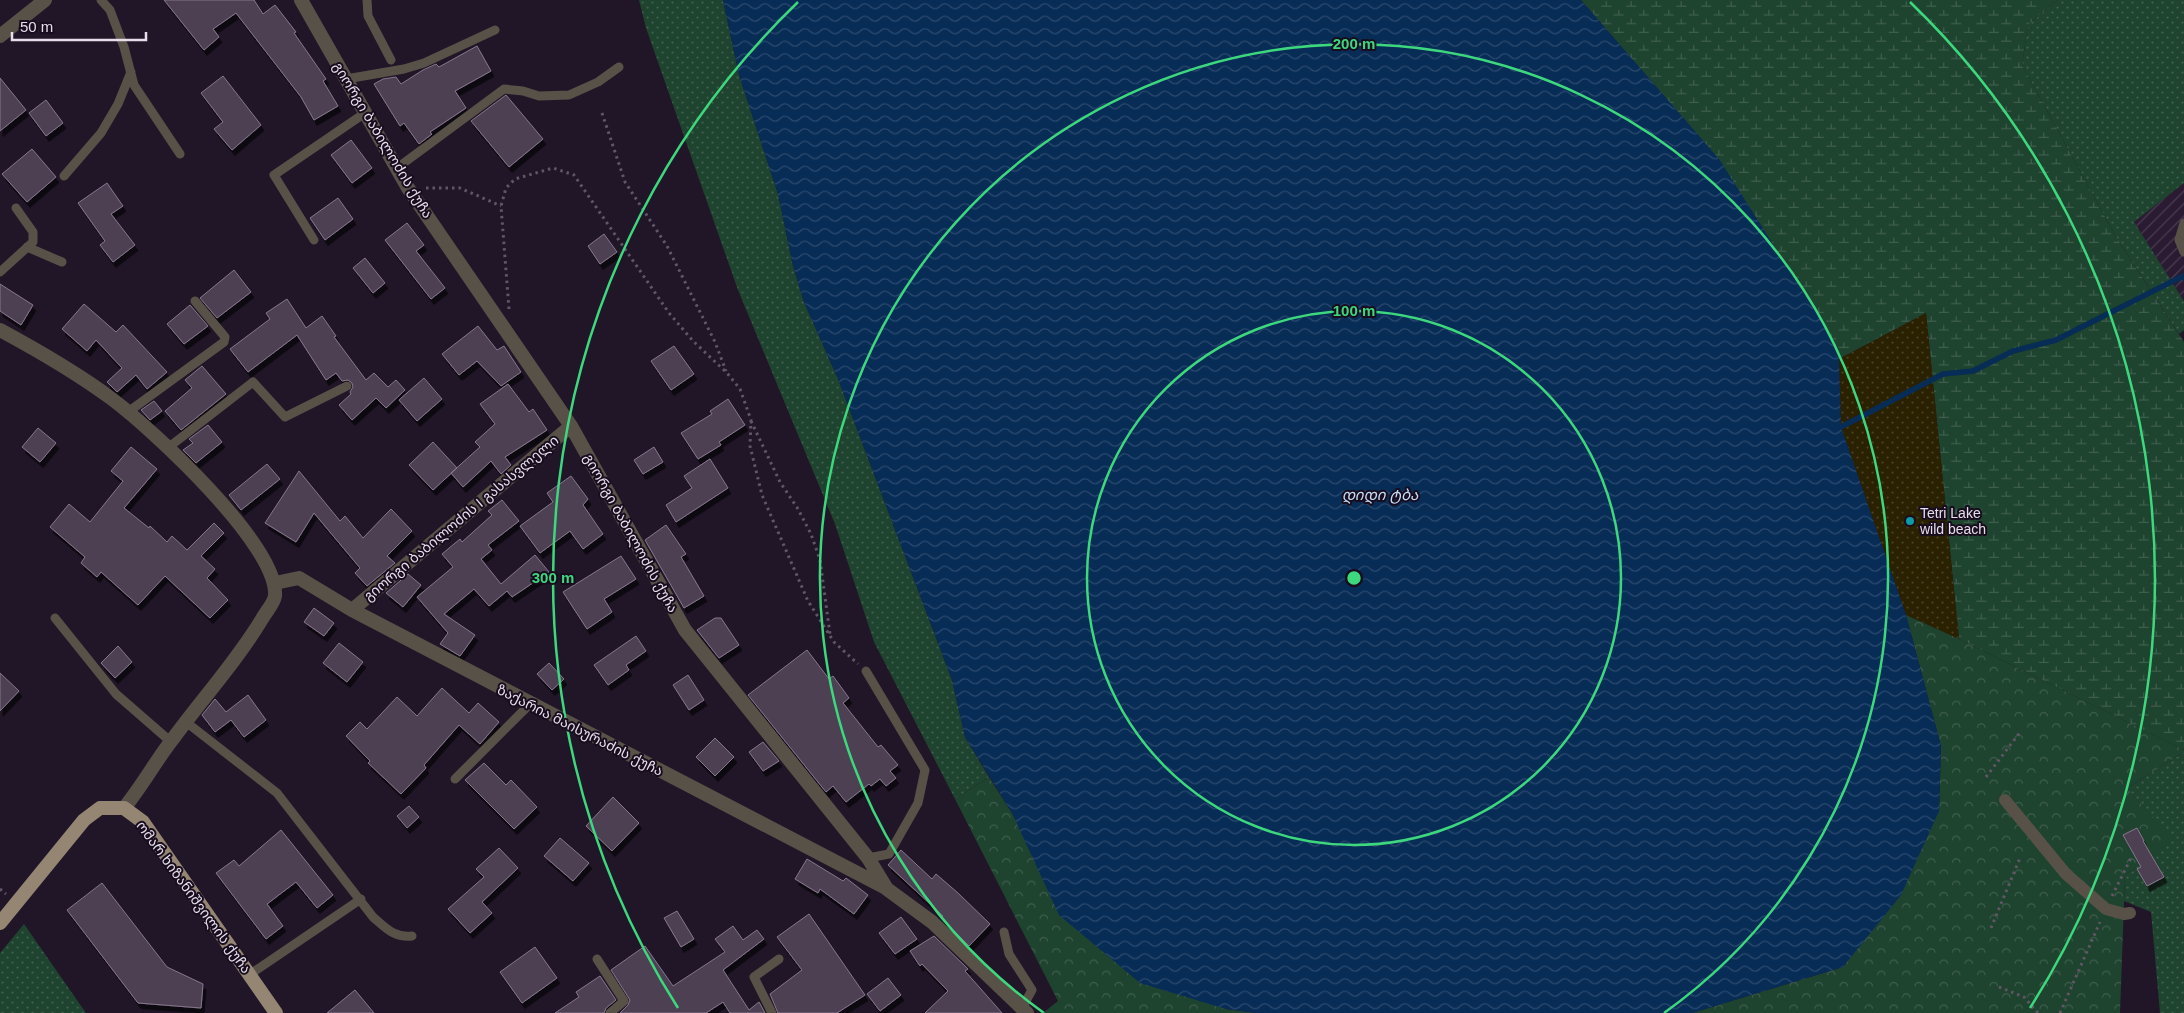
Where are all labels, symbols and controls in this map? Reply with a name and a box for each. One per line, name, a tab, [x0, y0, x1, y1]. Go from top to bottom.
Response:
scale bar	[12, 10, 146, 42]
text: 50 m	[20, 18, 53, 35]
text: 200 m	[1333, 35, 1375, 52]
street label: გიორგი ბაბილოძის ქუჩა	[329, 59, 436, 221]
text: 100 m	[1333, 302, 1375, 319]
street label: გიორგი ბაბილოძის I გასასვლელი	[360, 432, 562, 605]
street label: გიორგი ბაბილოძის ქუჩა	[580, 451, 681, 616]
water label: დიდი ტბა	[1342, 486, 1419, 504]
place label: Tetri Lake wild beach	[1919, 505, 1986, 537]
marker: Tetri Lake wild beach	[1904, 515, 1916, 527]
text: 300 m	[532, 569, 574, 586]
centre of rings	[1345, 569, 1363, 587]
street label: ზაქარია მაისურაძის ქუჩა	[494, 681, 666, 780]
street label: ომარ ხიზანიშვილის ქუჩა	[133, 818, 255, 977]

